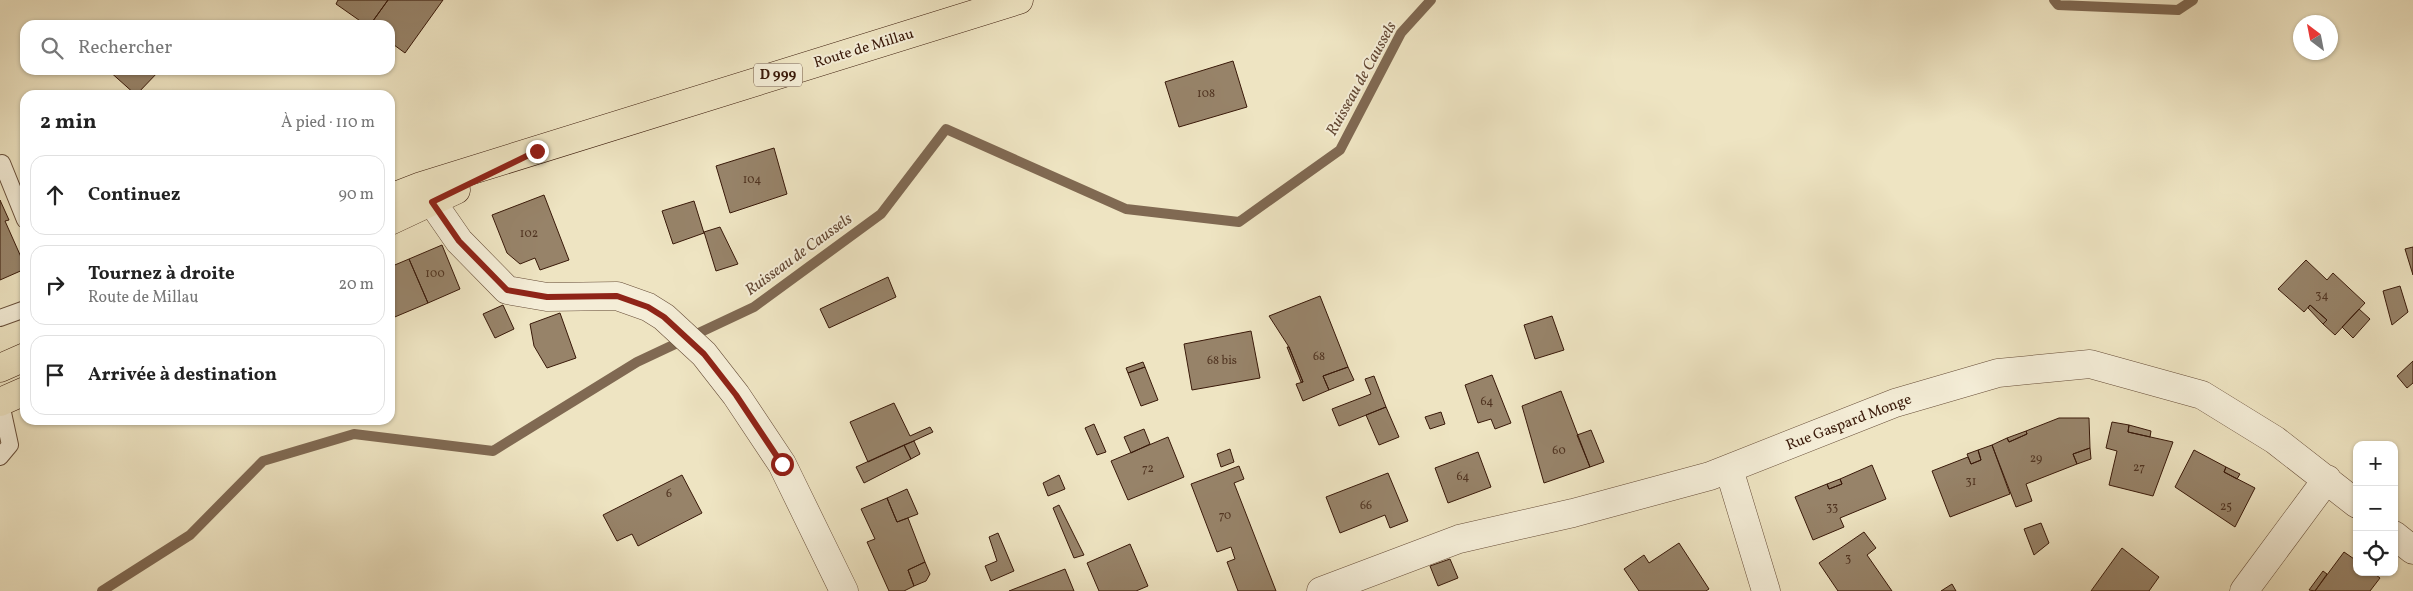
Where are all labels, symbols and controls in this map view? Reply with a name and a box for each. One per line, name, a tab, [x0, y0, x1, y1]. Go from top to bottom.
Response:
north arrow	[2293, 15, 2338, 60]
water label: Ruisseau de Caussels	[1321, 18, 1403, 140]
search box	[20, 20, 395, 75]
street label: Route de Millau	[811, 24, 917, 74]
icon: search	[38, 34, 66, 62]
text: Rechercher	[78, 35, 172, 61]
road number: D 999	[754, 64, 802, 86]
house number: 108	[1197, 86, 1215, 102]
text: 2 min	[40, 108, 97, 137]
text: À pied · 110 m	[281, 112, 375, 134]
route end	[526, 140, 549, 163]
house number: 104	[743, 172, 761, 188]
icon: ahead	[41, 181, 69, 209]
text: Continuez	[88, 182, 180, 208]
text: 90 m	[338, 184, 374, 206]
water label: Ruisseau de Caussels	[741, 209, 857, 301]
house number: 102	[520, 226, 538, 242]
text: Tournez à droite	[88, 261, 235, 287]
house number: 100	[425, 266, 445, 282]
icon: right	[41, 271, 69, 299]
text: 20 m	[339, 274, 374, 296]
text: Route de Millau	[88, 287, 198, 309]
house number: 34	[2315, 288, 2329, 304]
house number: 68	[1313, 349, 1325, 365]
house number: 68 bis	[1207, 353, 1237, 369]
icon: arrive	[41, 361, 69, 389]
text: Arrivée à destination	[88, 362, 277, 388]
street label: Rue Gaspard Monge	[1783, 389, 1915, 457]
house number: 64	[1481, 394, 1493, 410]
map controls	[2353, 441, 2398, 576]
button: +	[2353, 441, 2398, 486]
house number: 60	[1552, 443, 1566, 459]
house number: 29	[2030, 451, 2042, 467]
route start	[771, 453, 794, 476]
house number: 27	[2133, 460, 2145, 476]
house number: 72	[1142, 461, 1154, 477]
house number: 64	[1457, 469, 1469, 485]
house number: 31	[1966, 474, 1976, 490]
house number: 6	[666, 486, 672, 502]
button: −	[2353, 486, 2398, 531]
house number: 66	[1360, 498, 1372, 514]
house number: 25	[2220, 499, 2232, 515]
house number: 33	[1826, 500, 1838, 516]
house number: 70	[1219, 508, 1231, 524]
button: locate	[2353, 531, 2398, 576]
house number: 3	[1845, 551, 1851, 567]

